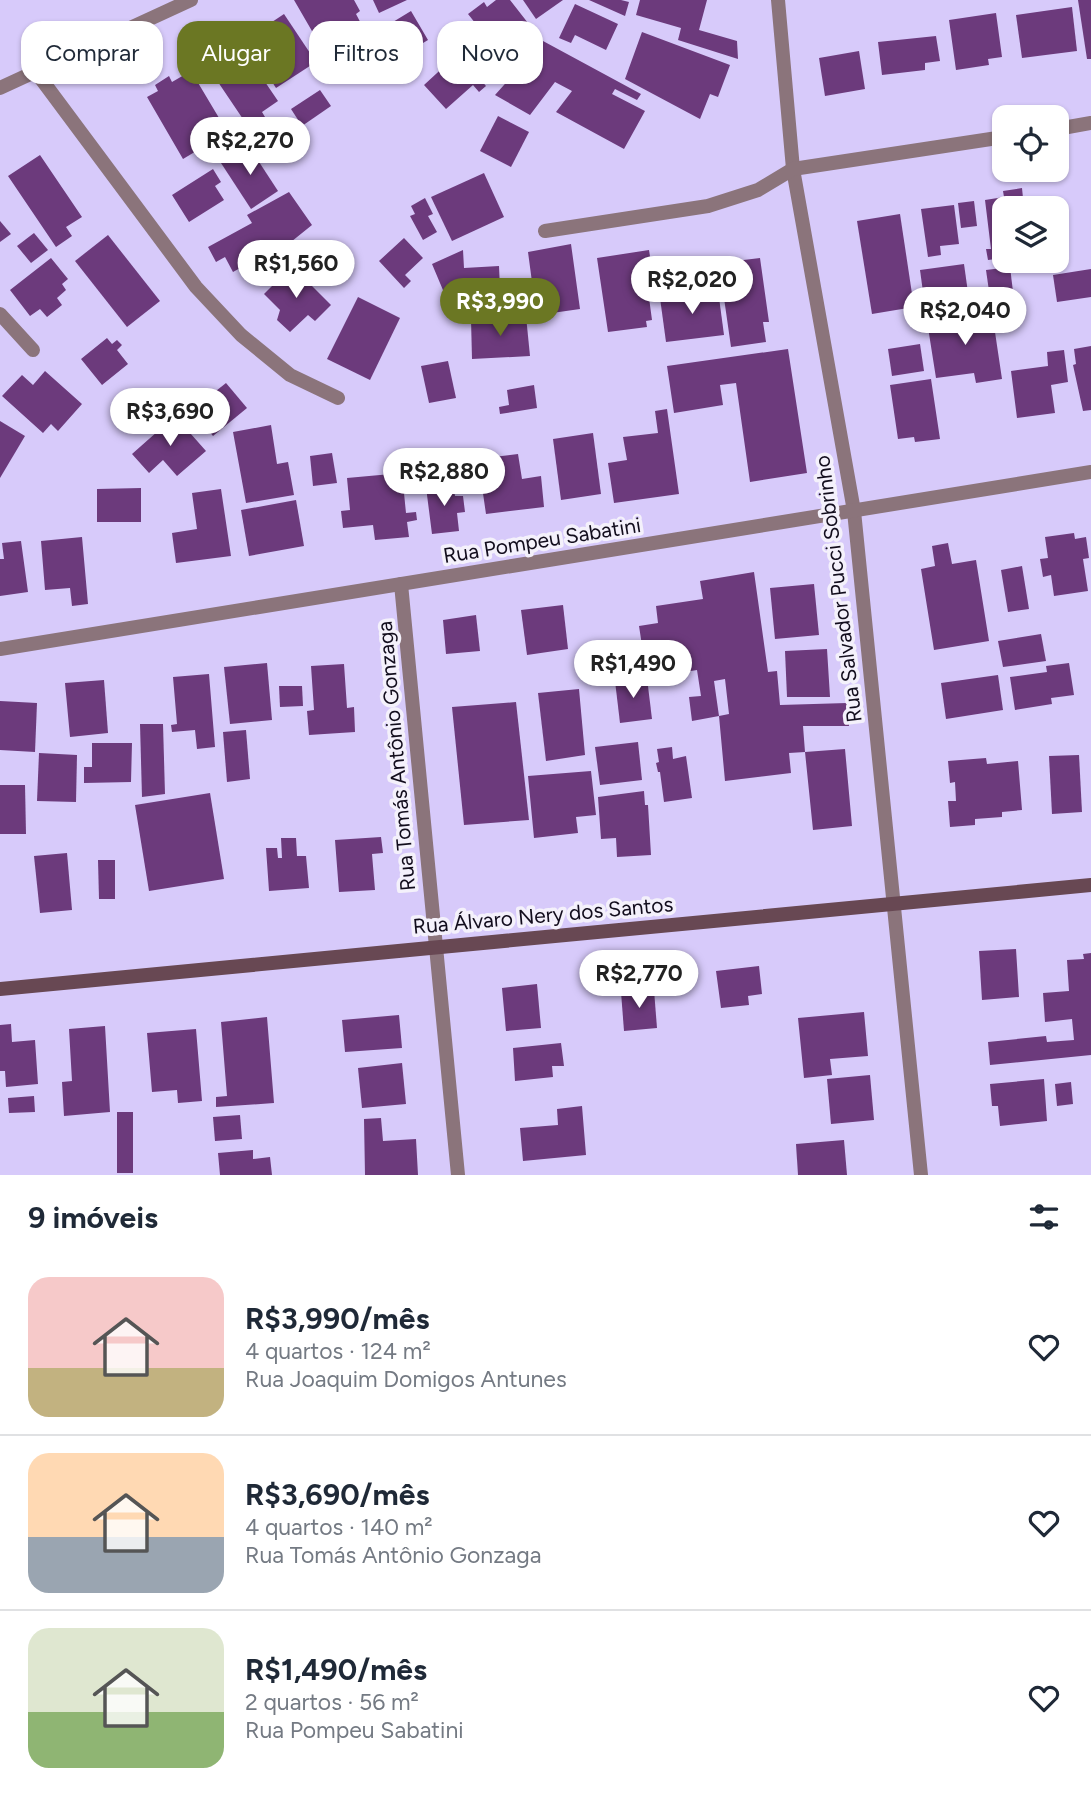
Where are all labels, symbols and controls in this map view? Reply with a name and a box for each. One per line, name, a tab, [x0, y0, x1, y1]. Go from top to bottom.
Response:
chip: Comprar	[21, 21, 163, 84]
chip: Alugar	[177, 21, 295, 84]
chip: Filtros	[309, 21, 423, 84]
chip: Novo	[437, 21, 543, 84]
map controls	[992, 105, 1069, 273]
button: locate	[992, 105, 1069, 182]
pin: R$2,270	[185, 118, 315, 177]
text: R$2,270	[206, 126, 294, 154]
button: layers	[992, 196, 1069, 273]
pin: R$1,560	[231, 240, 361, 300]
text: R$1,560	[254, 249, 338, 277]
pin: R$2,020	[627, 256, 757, 316]
text: R$2,020	[647, 265, 737, 293]
pin: R$3,990	[435, 278, 565, 338]
text: R$3,990	[456, 287, 544, 315]
pin: R$2,040	[900, 288, 1030, 347]
text: R$2,040	[919, 296, 1011, 324]
pin: R$3,690	[105, 388, 235, 448]
text: R$3,690	[126, 397, 214, 425]
pin: R$2,880	[379, 448, 509, 508]
street label: Rua Salvador Pucci Sobrinho	[809, 454, 867, 724]
text: R$2,880	[399, 457, 489, 485]
street label: Rua Pompeu Sabatini	[441, 512, 643, 568]
street label: Rua Tomás Antônio Gonzaga	[372, 620, 420, 892]
pin: R$1,490	[568, 640, 698, 700]
text: R$1,490	[590, 649, 676, 677]
street label: Rua Álvaro Nery dos Santos	[412, 891, 674, 939]
pin: R$2,770	[574, 950, 704, 1010]
text: R$2,770	[595, 959, 683, 987]
icon: filters	[1025, 1198, 1063, 1236]
text: 9 imóveis	[28, 1199, 158, 1236]
text: R$3,990/mês	[245, 1300, 429, 1337]
icon: home	[84, 1305, 168, 1389]
icon: heart	[1025, 1328, 1063, 1366]
text: 4 quartos · 124 m²	[245, 1337, 431, 1365]
text: Rua Joaquim Domigos Antunes	[245, 1365, 567, 1393]
text: R$3,690/mês	[245, 1476, 429, 1513]
icon: home	[84, 1481, 168, 1565]
icon: heart	[1025, 1504, 1063, 1542]
text: 4 quartos · 140 m²	[245, 1513, 433, 1541]
text: Rua Tomás Antônio Gonzaga	[245, 1541, 541, 1569]
text: R$1,490/mês	[245, 1651, 427, 1688]
icon: home	[84, 1656, 168, 1740]
icon: heart	[1025, 1679, 1063, 1717]
text: 2 quartos · 56 m²	[245, 1688, 419, 1716]
text: Rua Pompeu Sabatini	[245, 1716, 464, 1744]

